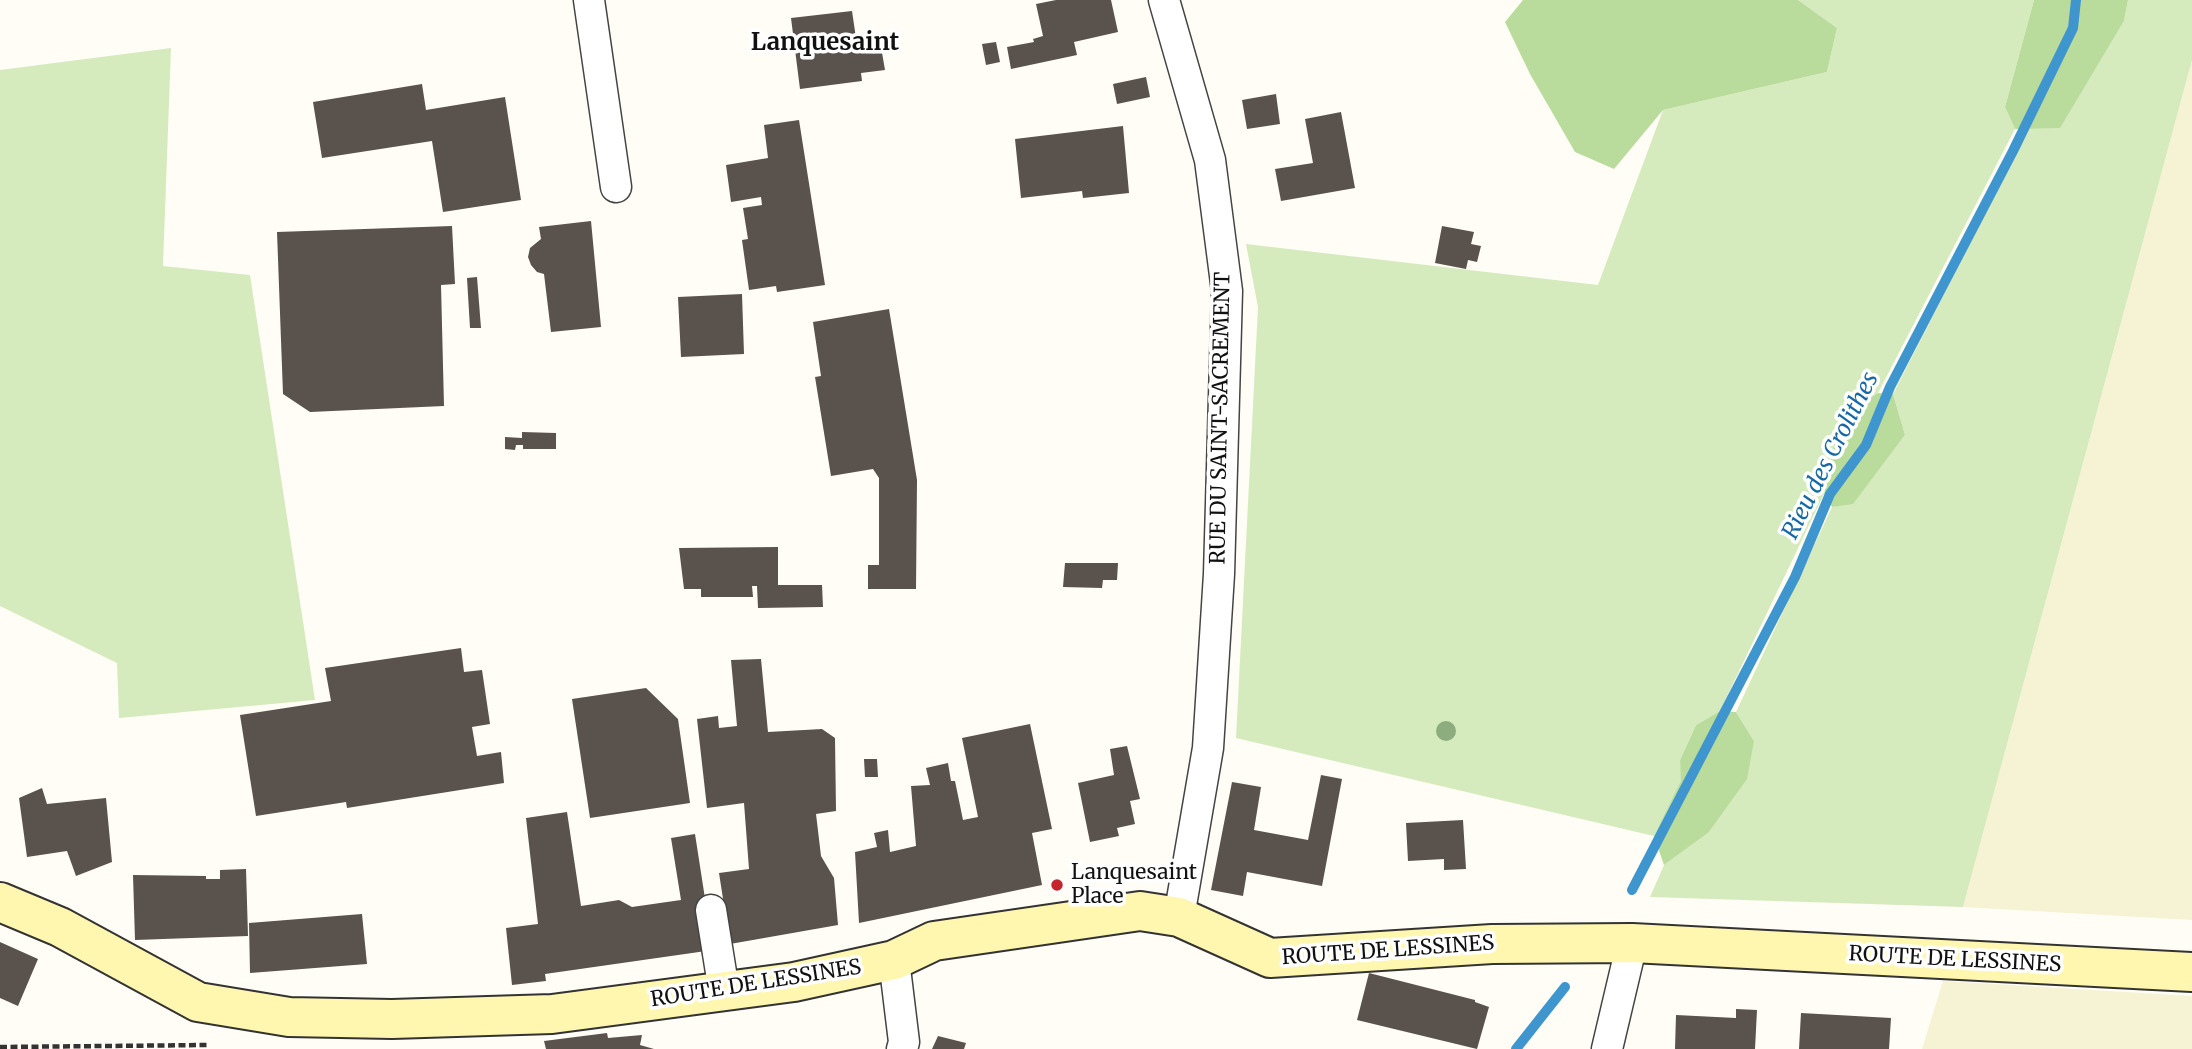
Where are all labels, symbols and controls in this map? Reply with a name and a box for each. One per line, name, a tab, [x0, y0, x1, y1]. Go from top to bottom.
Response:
district label: Lanquesaint	[751, 29, 899, 57]
street label: RUE DU SAINT-SACREMENT	[1206, 272, 1236, 564]
water label: Rieu des Crolithes	[1777, 368, 1885, 544]
place label: Lanquesaint Place	[1071, 860, 1197, 910]
marker: Lanquesaint Place	[1049, 877, 1065, 893]
street label: ROUTE DE LESSINES	[1281, 931, 1495, 971]
street label: ROUTE DE LESSINES	[1848, 942, 2062, 978]
street label: ROUTE DE LESSINES	[649, 955, 863, 1013]

